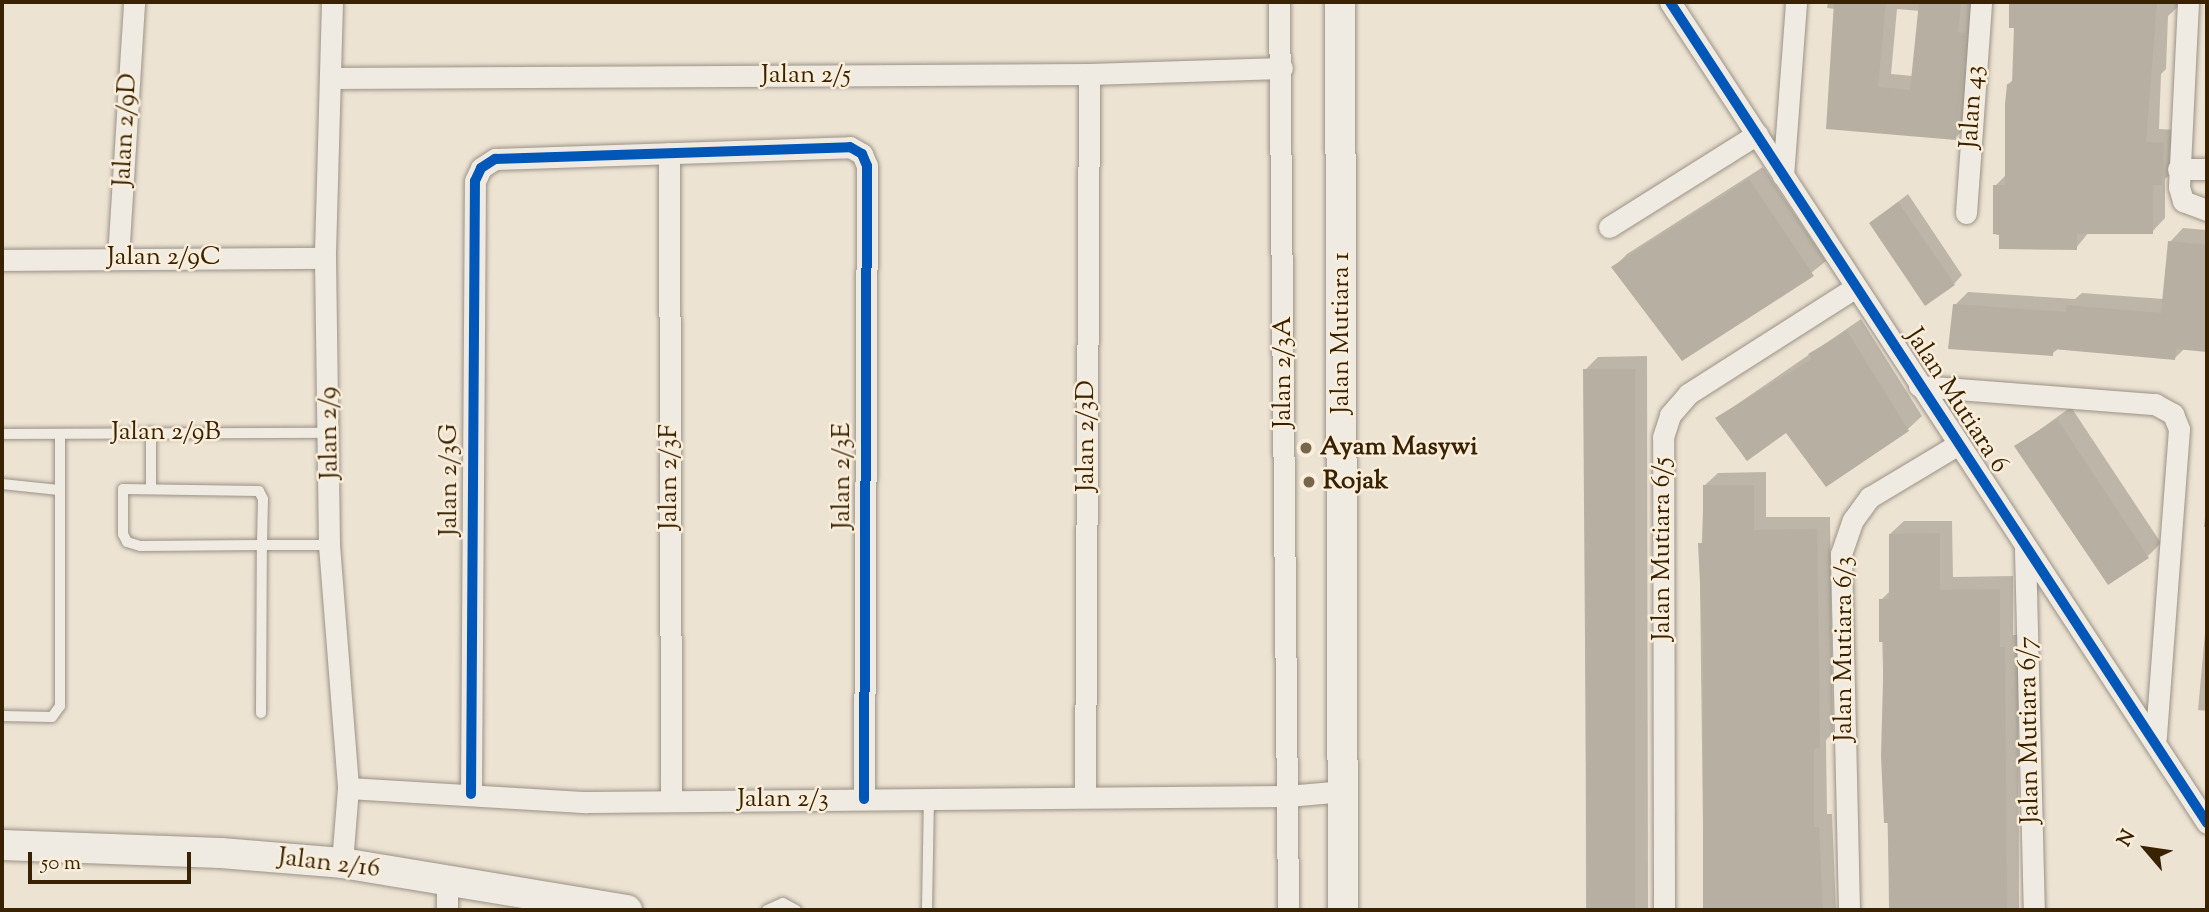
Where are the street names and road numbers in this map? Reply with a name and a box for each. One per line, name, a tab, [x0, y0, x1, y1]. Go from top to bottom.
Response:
street label: Jalan 2/5	[761, 60, 851, 92]
street label: Jalan 43	[1955, 64, 1991, 150]
street label: Jalan 2/9D	[107, 72, 145, 188]
street label: Jalan 2/9C	[107, 242, 221, 274]
street label: Jalan Mutiara 1	[1326, 252, 1358, 414]
street label: Jalan 2/3A	[1268, 316, 1300, 428]
street label: Jalan Mutiara 6	[1898, 323, 2014, 479]
street label: Jalan 2/3D	[1071, 380, 1103, 492]
street label: Jalan 2/9	[314, 386, 346, 480]
street label: Jalan 2/9B	[111, 417, 221, 449]
street label: Jalan 2/3E	[827, 422, 859, 530]
street label: Jalan 2/3G	[434, 424, 466, 536]
street label: Jalan 2/3F	[654, 424, 686, 530]
street label: Jalan Mutiara 6/5	[1647, 457, 1679, 641]
street label: Jalan Mutiara 6/3	[1829, 556, 1861, 742]
street label: Jalan Mutiara 6/7	[2013, 636, 2047, 824]
street label: Jalan 2/3	[737, 784, 829, 816]
street label: Jalan 2/16	[276, 842, 382, 886]

